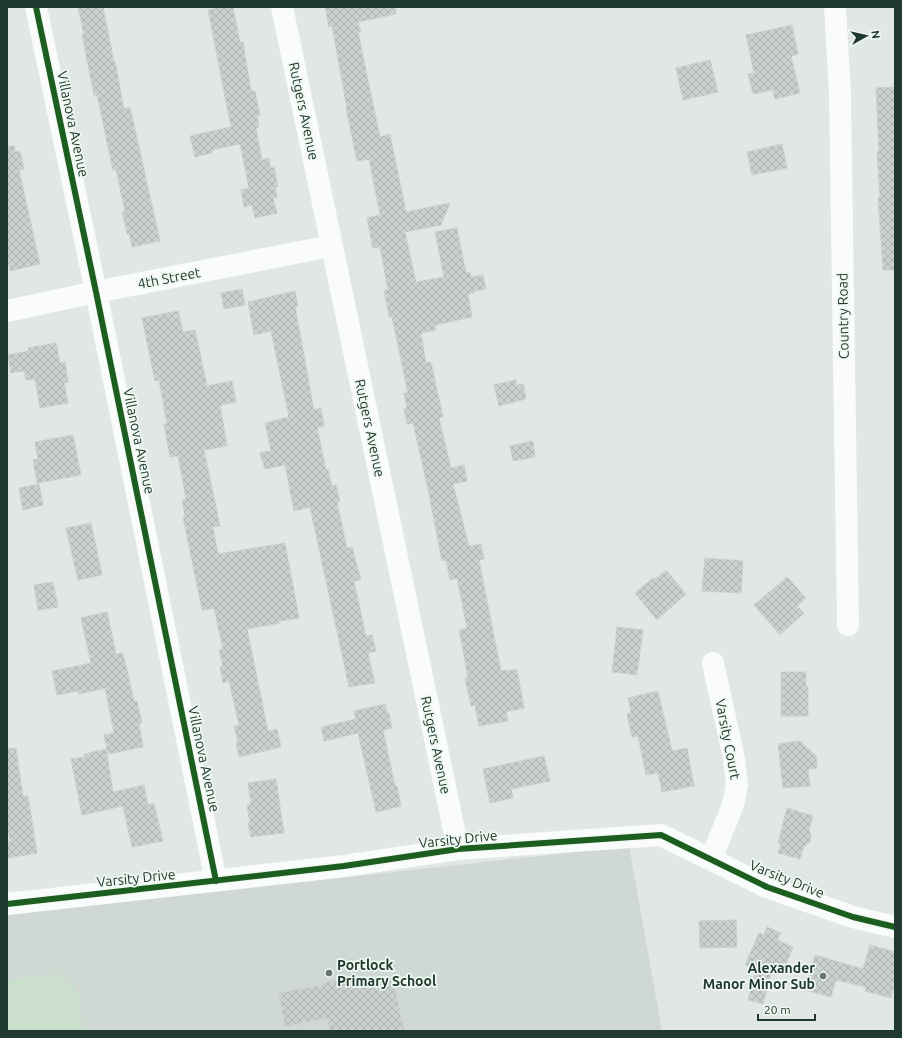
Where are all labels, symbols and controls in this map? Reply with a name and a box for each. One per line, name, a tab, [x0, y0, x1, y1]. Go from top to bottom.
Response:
north arrow	[846, 16, 886, 56]
text: N	[869, 30, 882, 40]
street label: Rutgers Avenue	[286, 61, 322, 161]
street label: Villanova Avenue	[54, 70, 92, 178]
street label: 4th Street	[136, 264, 202, 292]
street label: Country Road	[834, 273, 852, 359]
street label: Rutgers Avenue	[352, 378, 388, 478]
street label: Villanova Avenue	[120, 387, 158, 495]
street label: Rutgers Avenue	[418, 695, 454, 795]
street label: Varsity Court	[712, 697, 744, 781]
street label: Villanova Avenue	[185, 705, 223, 813]
street label: Varsity Drive	[418, 827, 498, 851]
street label: Varsity Drive	[747, 857, 827, 901]
street label: Varsity Drive	[96, 866, 176, 890]
place label: Portlock Primary School	[337, 957, 436, 989]
place label: Alexander Manor Minor Sub	[703, 960, 815, 992]
marker: Portlock Primary School	[324, 968, 334, 978]
marker: Alexander Manor Minor Sub	[818, 971, 828, 981]
scale bar	[758, 996, 815, 1022]
text: 20 m	[764, 1003, 791, 1016]

